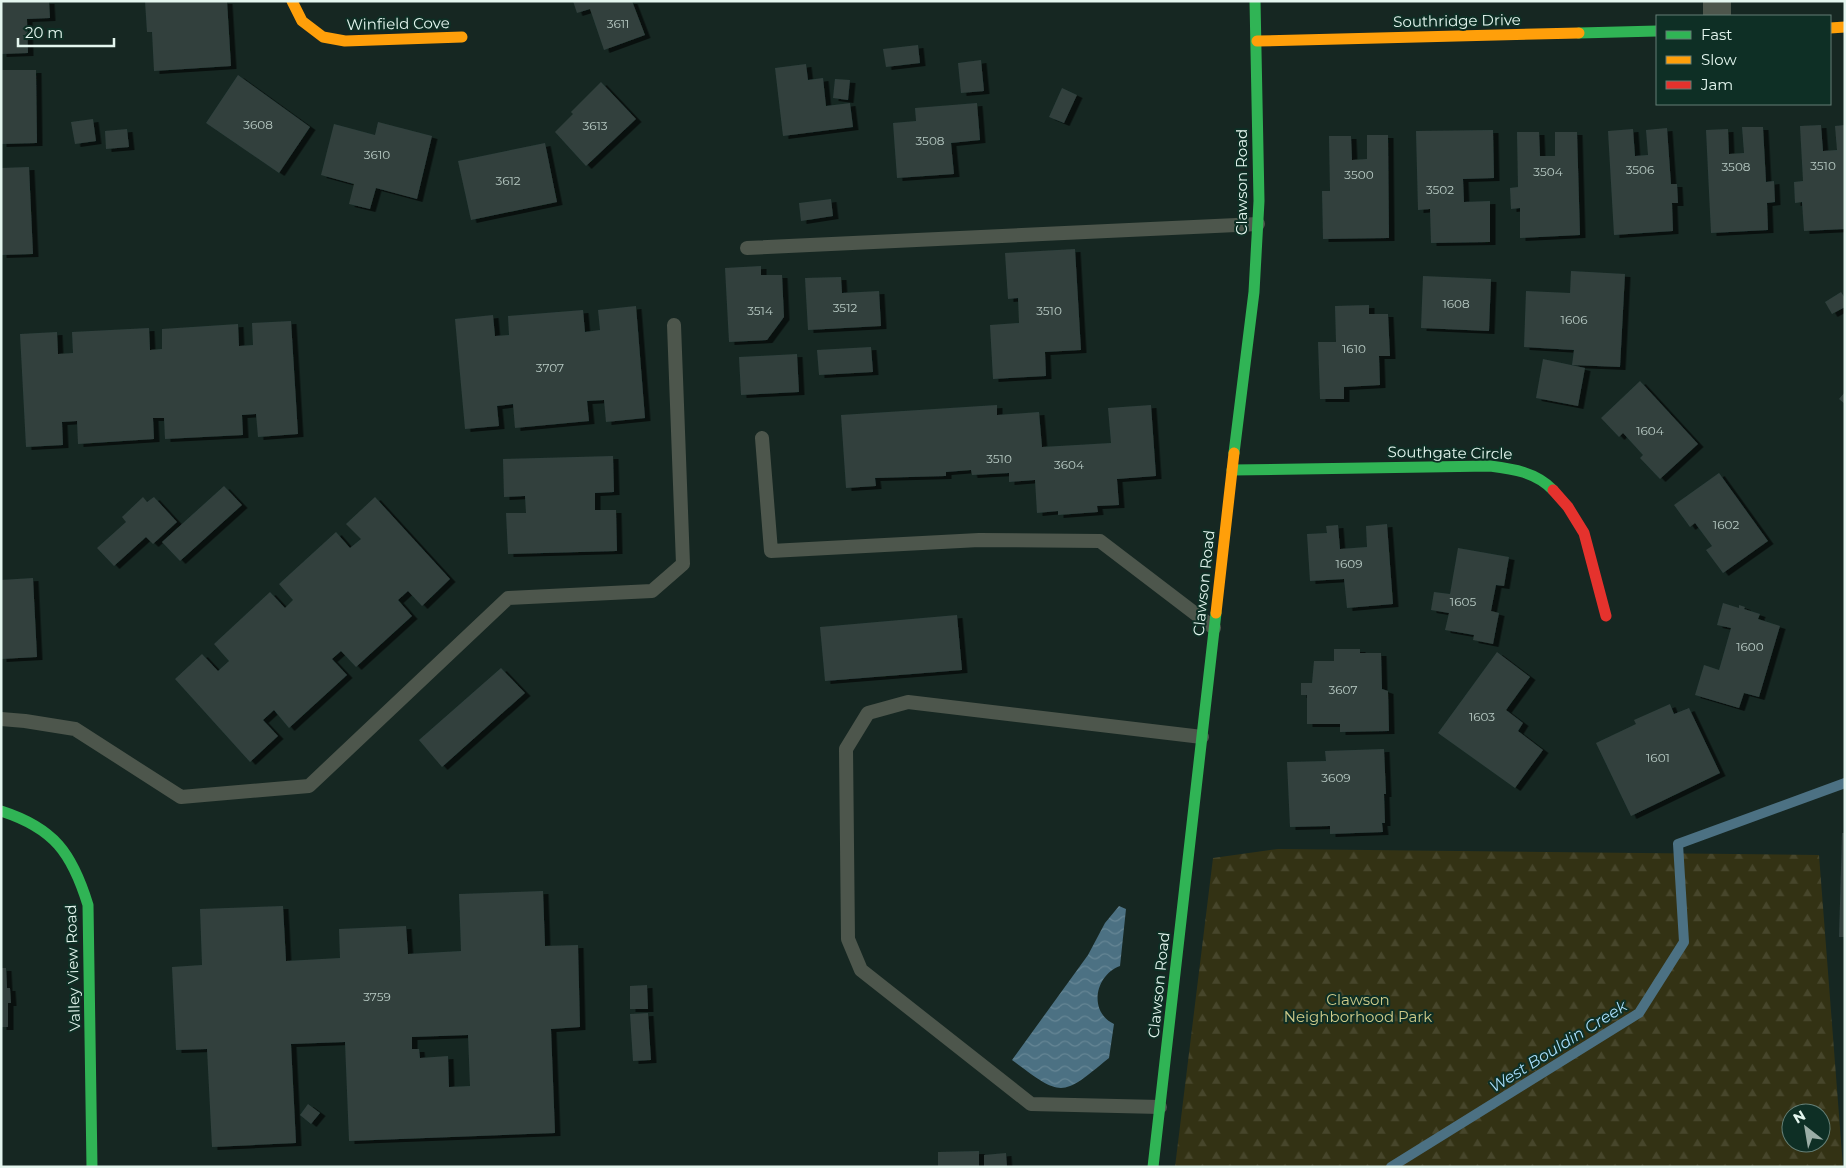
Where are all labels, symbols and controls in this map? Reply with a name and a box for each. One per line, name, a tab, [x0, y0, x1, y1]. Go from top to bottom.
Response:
street label: Southridge Drive	[1393, 10, 1521, 31]
street label: Winfield Cove	[346, 13, 450, 34]
scale bar	[18, 15, 114, 47]
legend	[1656, 15, 1831, 105]
house number: 3611	[607, 16, 629, 31]
text: 20 m	[25, 23, 63, 42]
text: Fast	[1701, 25, 1732, 44]
text: Slow	[1701, 50, 1737, 69]
text: Jam	[1700, 75, 1733, 94]
house number: 3608	[243, 117, 273, 132]
house number: 3613	[582, 118, 608, 133]
street label: Clawson Road	[1232, 129, 1251, 235]
house number: 3508	[915, 133, 945, 148]
house number: 3610	[364, 147, 390, 162]
house number: 3510	[1810, 158, 1836, 173]
house number: 3508	[1721, 159, 1751, 174]
house number: 3506	[1626, 162, 1654, 177]
house number: 3504	[1533, 164, 1563, 179]
house number: 3500	[1344, 167, 1374, 182]
house number: 3612	[495, 173, 521, 188]
house number: 3502	[1426, 182, 1454, 197]
house number: 1608	[1442, 296, 1470, 311]
house number: 3512	[833, 300, 857, 315]
house number: 3514	[747, 303, 773, 318]
house number: 3510	[1036, 303, 1062, 318]
house number: 1606	[1561, 312, 1587, 327]
house number: 1610	[1342, 341, 1366, 356]
house number: 3707	[536, 360, 564, 375]
house number: 1604	[1636, 423, 1664, 438]
street label: Southgate Circle	[1387, 442, 1513, 463]
house number: 3510	[986, 451, 1012, 466]
house number: 3604	[1054, 457, 1084, 472]
house number: 1602	[1713, 517, 1739, 532]
street label: Clawson Road	[1188, 529, 1219, 637]
house number: 1609	[1336, 556, 1362, 571]
house number: 1605	[1450, 594, 1476, 609]
house number: 1600	[1736, 639, 1764, 654]
house number: 3607	[1329, 682, 1358, 697]
house number: 1603	[1469, 709, 1495, 724]
house number: 1601	[1646, 750, 1670, 765]
house number: 3609	[1321, 770, 1351, 785]
street label: Valley View Road	[61, 904, 84, 1032]
street label: Clawson Road	[1143, 931, 1174, 1039]
house number: 3759	[363, 989, 391, 1004]
park label: Clawson Neighborhood Park	[1284, 990, 1432, 1026]
water label: West Bouldin Creek	[1486, 996, 1632, 1097]
north arrow	[1781, 1103, 1831, 1153]
text: N	[1790, 1106, 1809, 1127]

